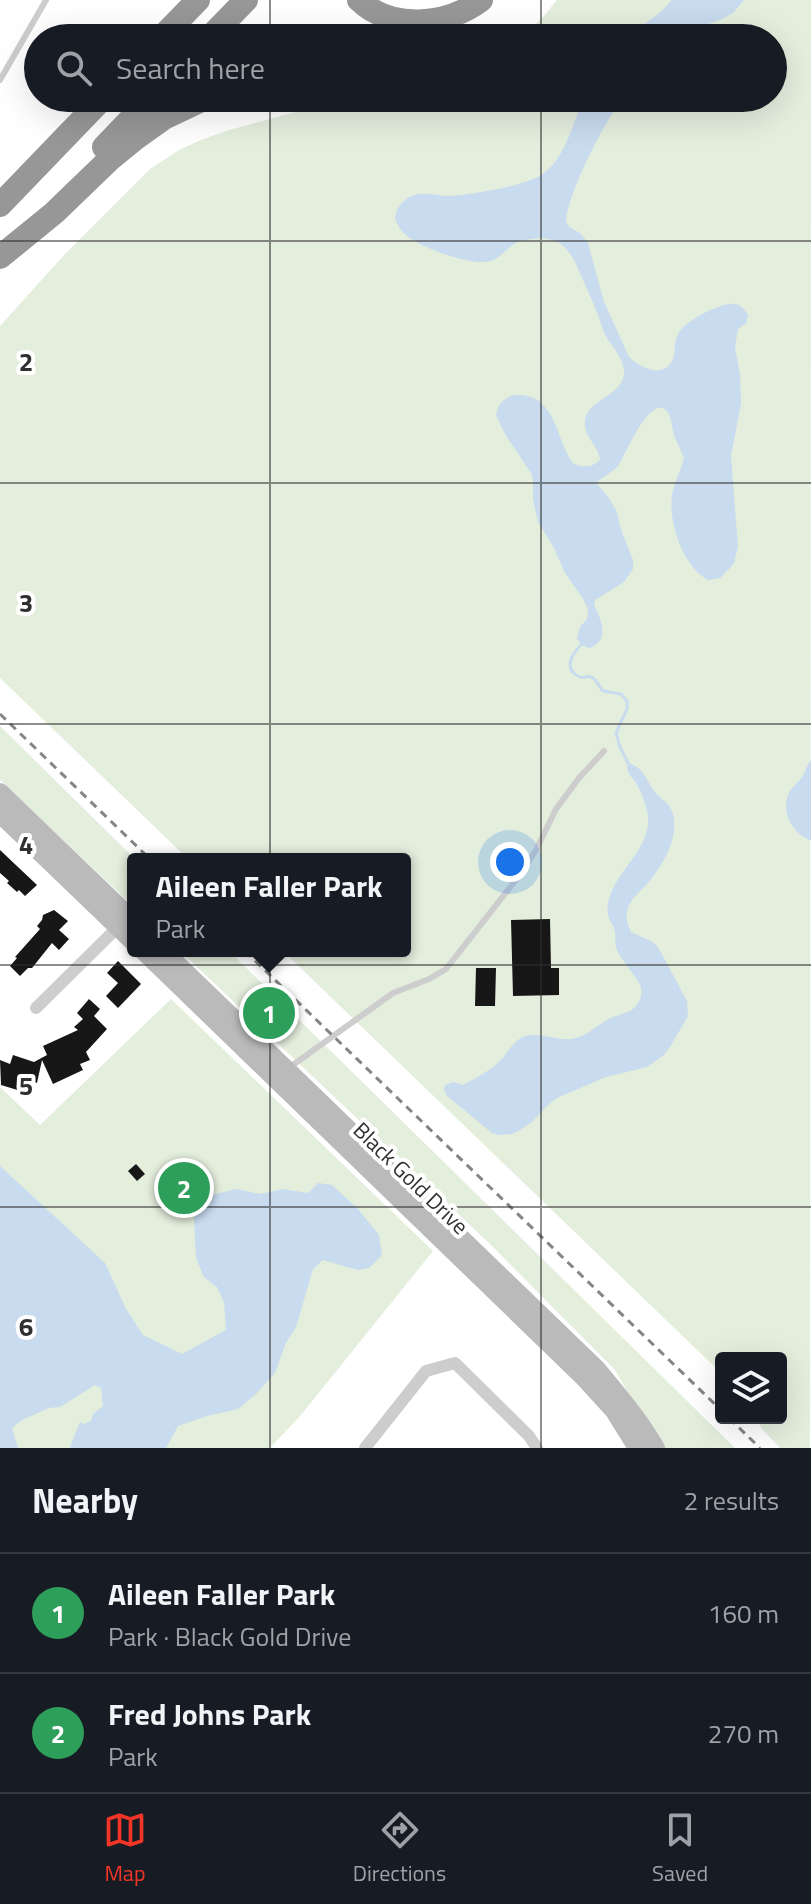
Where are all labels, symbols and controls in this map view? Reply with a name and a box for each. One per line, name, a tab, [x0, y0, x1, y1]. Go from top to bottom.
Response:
search box	[24, 24, 787, 112]
text: Search here	[116, 45, 265, 91]
icon: search	[52, 46, 96, 90]
text: 2	[19, 342, 33, 381]
text: 3	[19, 583, 33, 622]
text: 4	[19, 825, 33, 864]
your location	[490, 842, 530, 882]
popup	[127, 853, 411, 957]
text: Aileen Faller Park	[155, 863, 383, 909]
text: Park	[155, 909, 205, 948]
pin: 1	[243, 983, 295, 1043]
text: 5	[19, 1066, 33, 1105]
street label: Black Gold Drive	[345, 1114, 477, 1242]
pin: 2	[158, 1158, 210, 1218]
text: 6	[19, 1307, 33, 1346]
map controls	[715, 1352, 787, 1424]
button: layers	[715, 1352, 787, 1424]
text: Nearby	[32, 1474, 138, 1526]
text: 2 results	[684, 1481, 779, 1520]
text: Aileen Faller Park	[108, 1571, 335, 1617]
text: 1	[51, 1594, 65, 1633]
text: 160 m	[708, 1594, 779, 1633]
text: Park · Black Gold Drive	[108, 1617, 352, 1656]
text: Fred Johns Park	[108, 1691, 311, 1737]
text: 2	[51, 1714, 65, 1753]
text: 270 m	[708, 1714, 779, 1753]
text: Park	[108, 1737, 158, 1776]
tab: Map	[103, 1808, 147, 1890]
tab: Directions	[353, 1808, 446, 1890]
tab: Saved	[652, 1808, 708, 1890]

